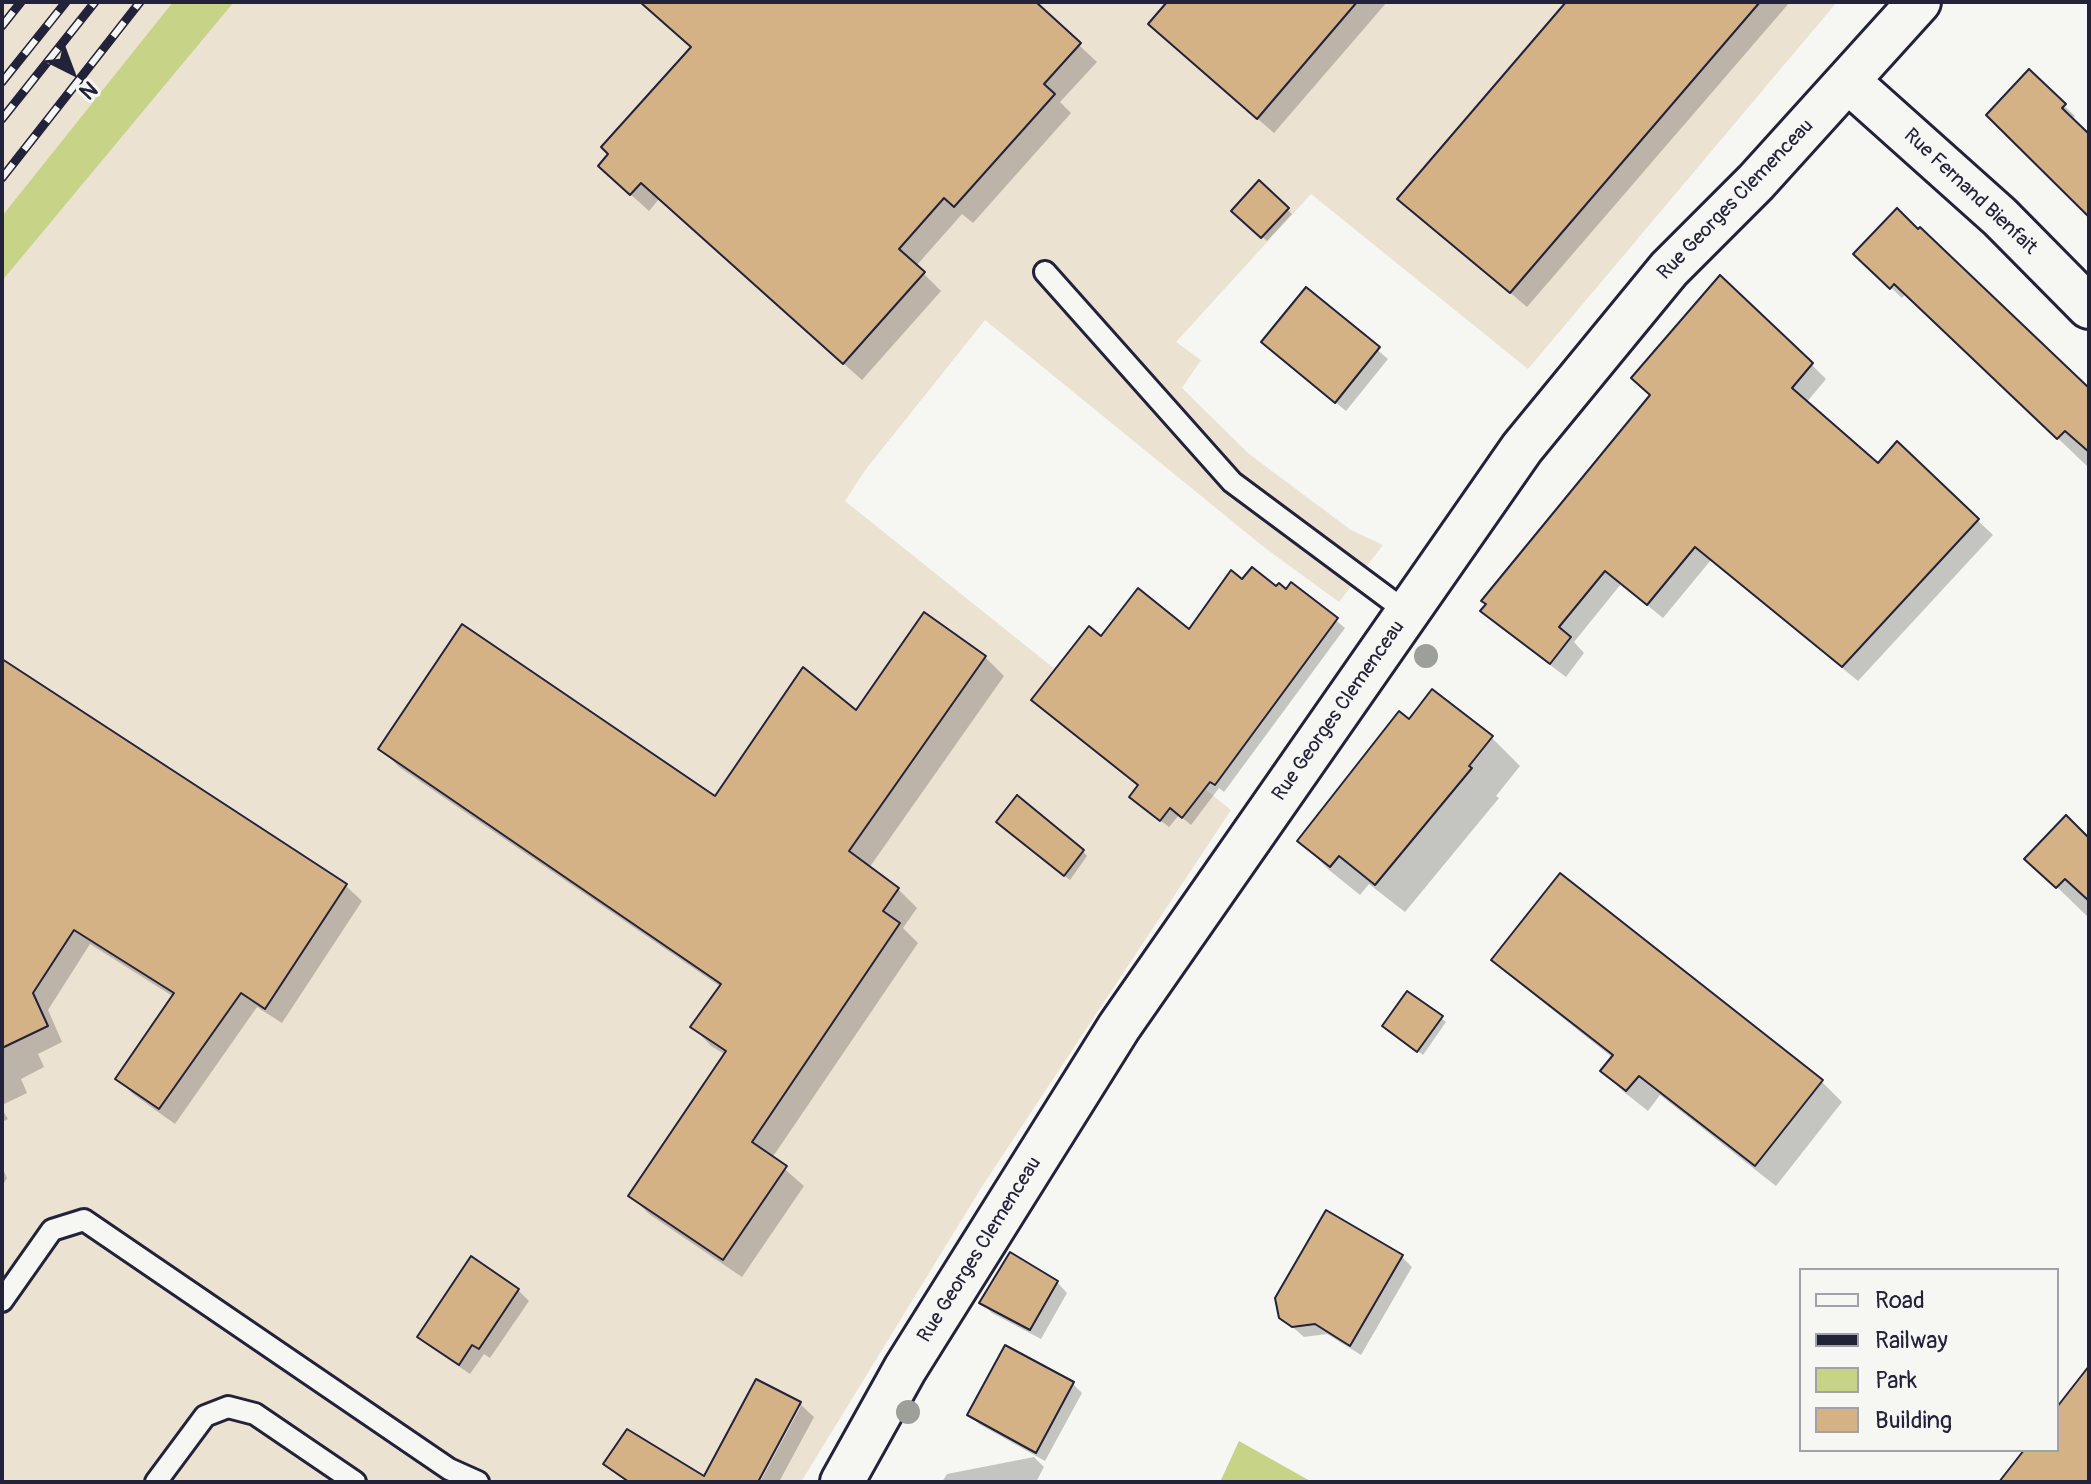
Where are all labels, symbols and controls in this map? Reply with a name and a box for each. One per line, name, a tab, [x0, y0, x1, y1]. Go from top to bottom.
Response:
north arrow	[32, 32, 112, 112]
text: N	[73, 74, 103, 105]
street label: Rue Georges Clemenceau	[1653, 115, 1819, 285]
street label: Rue Fernand Bienfait	[1898, 124, 2042, 260]
street label: Rue Georges Clemenceau	[1268, 616, 1410, 806]
street label: Rue Georges Clemenceau	[913, 1153, 1047, 1347]
legend	[1799, 1268, 2059, 1452]
text: Road	[1875, 1286, 1925, 1315]
text: Railway	[1875, 1326, 1948, 1355]
text: Park	[1875, 1366, 1917, 1395]
text: Building	[1875, 1406, 1952, 1435]

